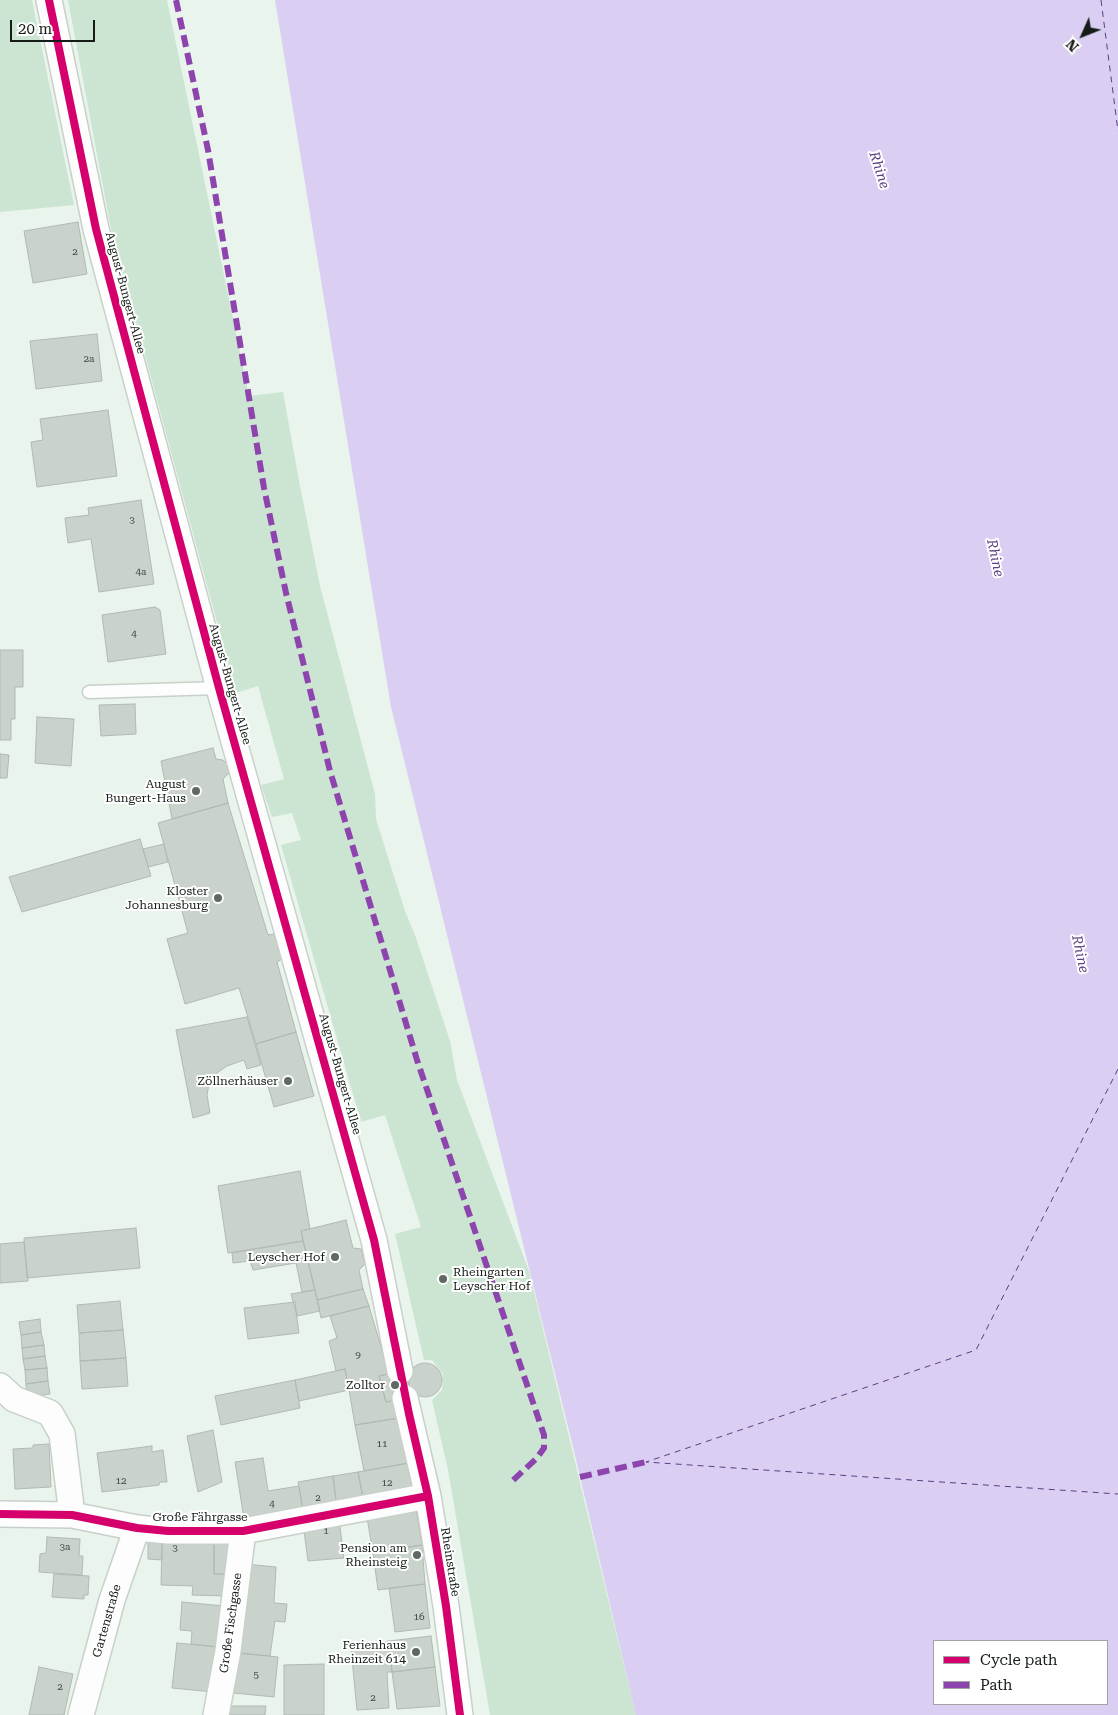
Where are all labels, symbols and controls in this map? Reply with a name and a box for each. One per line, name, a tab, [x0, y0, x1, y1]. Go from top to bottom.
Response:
scale bar	[12, 10, 98, 42]
north arrow	[1058, 10, 1108, 60]
text: 20 m	[18, 20, 52, 38]
text: N	[1063, 36, 1082, 55]
water label: Rhine	[865, 149, 893, 191]
street label: August-Bungert-Allee	[102, 231, 148, 355]
house number: 2	[72, 246, 78, 258]
house number: 2a	[83, 353, 95, 365]
house number: 3	[129, 514, 135, 526]
water label: Rhine	[983, 538, 1007, 578]
house number: 4a	[135, 566, 147, 578]
street label: August-Bungert-Allee	[206, 622, 254, 746]
house number: 4	[131, 628, 137, 640]
place label: August Bungert-Haus	[105, 777, 186, 805]
marker: August Bungert-Haus	[190, 785, 202, 797]
place label: Kloster Johannesburg	[125, 884, 208, 912]
marker: Kloster Johannesburg	[212, 892, 224, 904]
water label: Rhine	[1068, 934, 1092, 974]
street label: August-Bungert-Allee	[316, 1012, 364, 1136]
place label: Zöllnerhäuser	[198, 1074, 278, 1088]
marker: Zöllnerhäuser	[282, 1075, 294, 1087]
place label: Leyscher Hof	[248, 1250, 325, 1264]
marker: Leyscher Hof	[329, 1251, 341, 1263]
place label: Rheingarten Leyscher Hof	[453, 1265, 530, 1293]
marker: Rheingarten Leyscher Hof	[437, 1273, 449, 1285]
house number: 9	[355, 1349, 361, 1361]
place label: Zolltor	[346, 1378, 385, 1392]
marker: Zolltor	[389, 1379, 401, 1391]
house number: 11	[376, 1438, 388, 1450]
house number: 12	[115, 1475, 127, 1487]
house number: 12	[381, 1477, 393, 1489]
house number: 2	[315, 1492, 321, 1504]
house number: 4	[269, 1498, 275, 1510]
street label: Große Fährgasse	[152, 1510, 248, 1524]
house number: 1	[323, 1525, 329, 1537]
street label: Rheinstraße	[437, 1526, 463, 1598]
house number: 3a	[59, 1541, 71, 1553]
place label: Pension am Rheinsteig	[340, 1541, 407, 1569]
house number: 3	[172, 1542, 178, 1554]
marker: Pension am Rheinsteig	[411, 1549, 423, 1561]
street label: Große Fischgasse	[217, 1572, 245, 1674]
street label: Gartenstraße	[90, 1583, 124, 1659]
house number: 16	[413, 1611, 425, 1623]
place label: Ferienhaus Rheinzeit 614	[328, 1638, 406, 1666]
legend	[933, 1640, 1108, 1705]
marker: Ferienhaus Rheinzeit 614	[410, 1646, 422, 1658]
text: Cycle path	[980, 1651, 1057, 1669]
house number: 5	[253, 1669, 259, 1681]
text: Path	[980, 1676, 1013, 1694]
house number: 2	[57, 1681, 63, 1693]
house number: 2	[370, 1692, 376, 1704]

